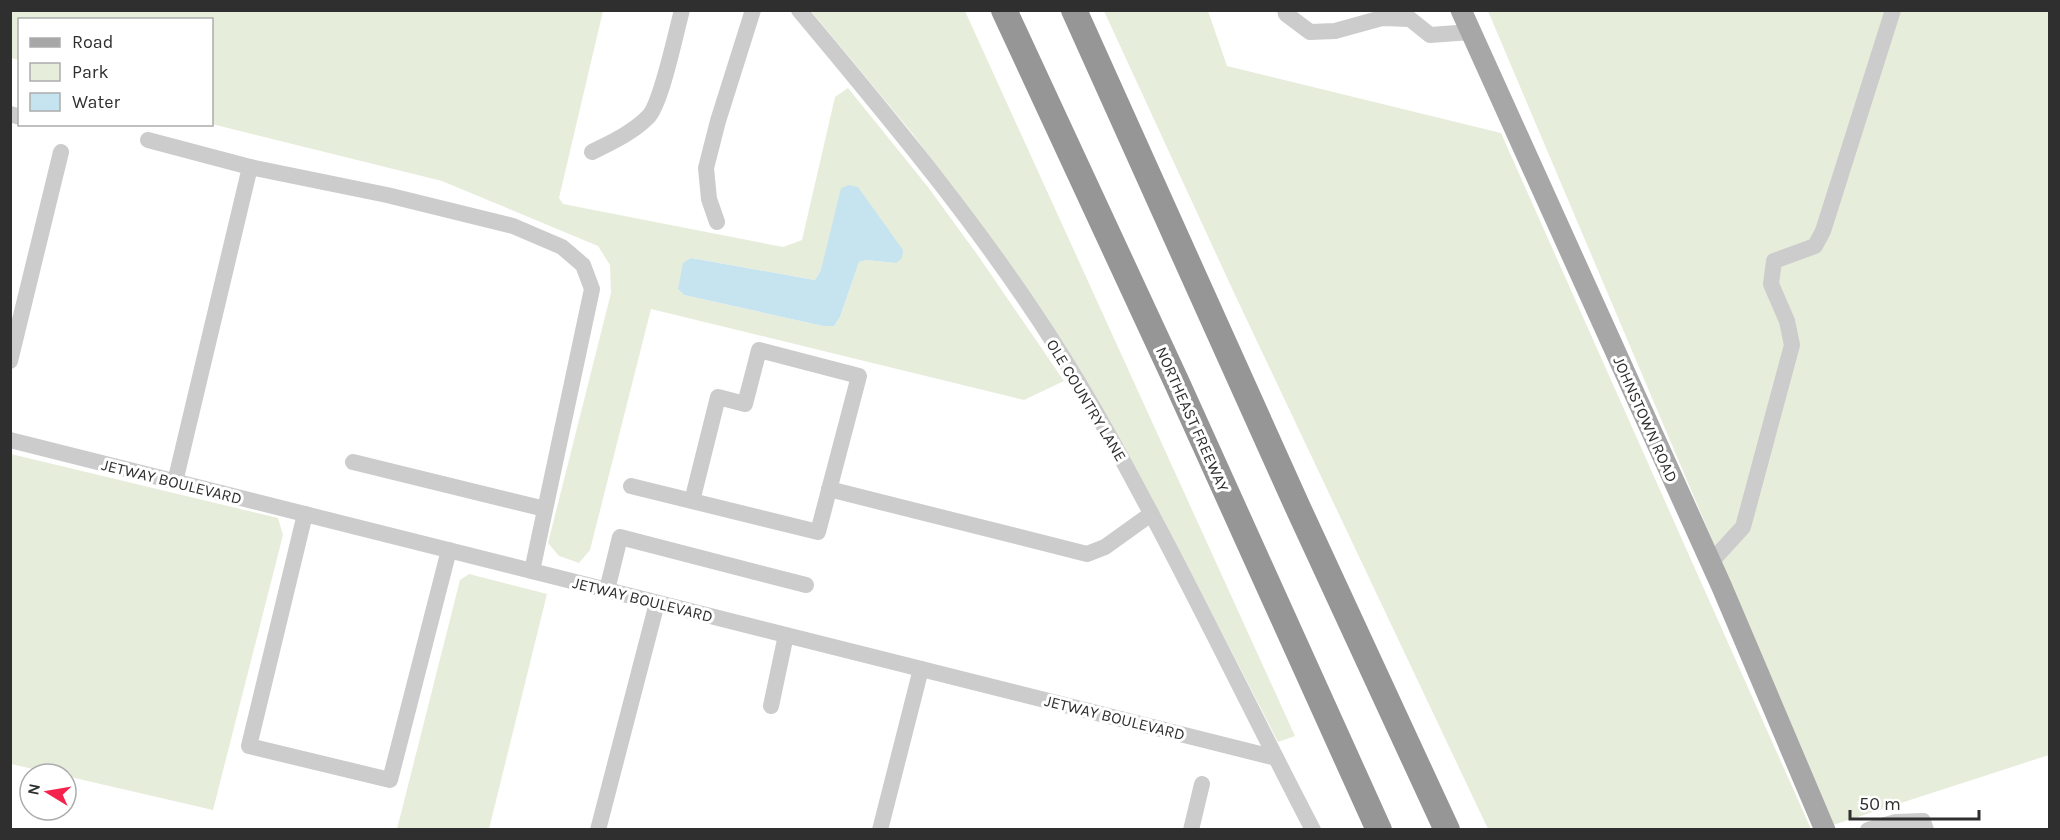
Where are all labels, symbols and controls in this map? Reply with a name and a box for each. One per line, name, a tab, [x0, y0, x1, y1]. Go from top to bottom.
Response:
legend	[18, 18, 213, 126]
text: Road	[72, 31, 113, 53]
text: Park	[72, 61, 109, 83]
text: Water	[72, 91, 120, 113]
street label: OLE COUNTRY LANE	[1043, 336, 1131, 465]
street label: NORTHEAST FREEWAY	[1152, 344, 1233, 495]
street label: JOHNSTOWN ROAD	[1609, 354, 1682, 485]
street label: JETWAY BOULEVARD	[100, 455, 244, 508]
street label: JETWAY BOULEVARD	[571, 573, 715, 626]
street label: JETWAY BOULEVARD	[1043, 691, 1187, 744]
north arrow	[18, 762, 78, 822]
text: N	[23, 782, 44, 797]
scale bar	[1850, 783, 1979, 821]
text: 50 m	[1859, 793, 1901, 815]

